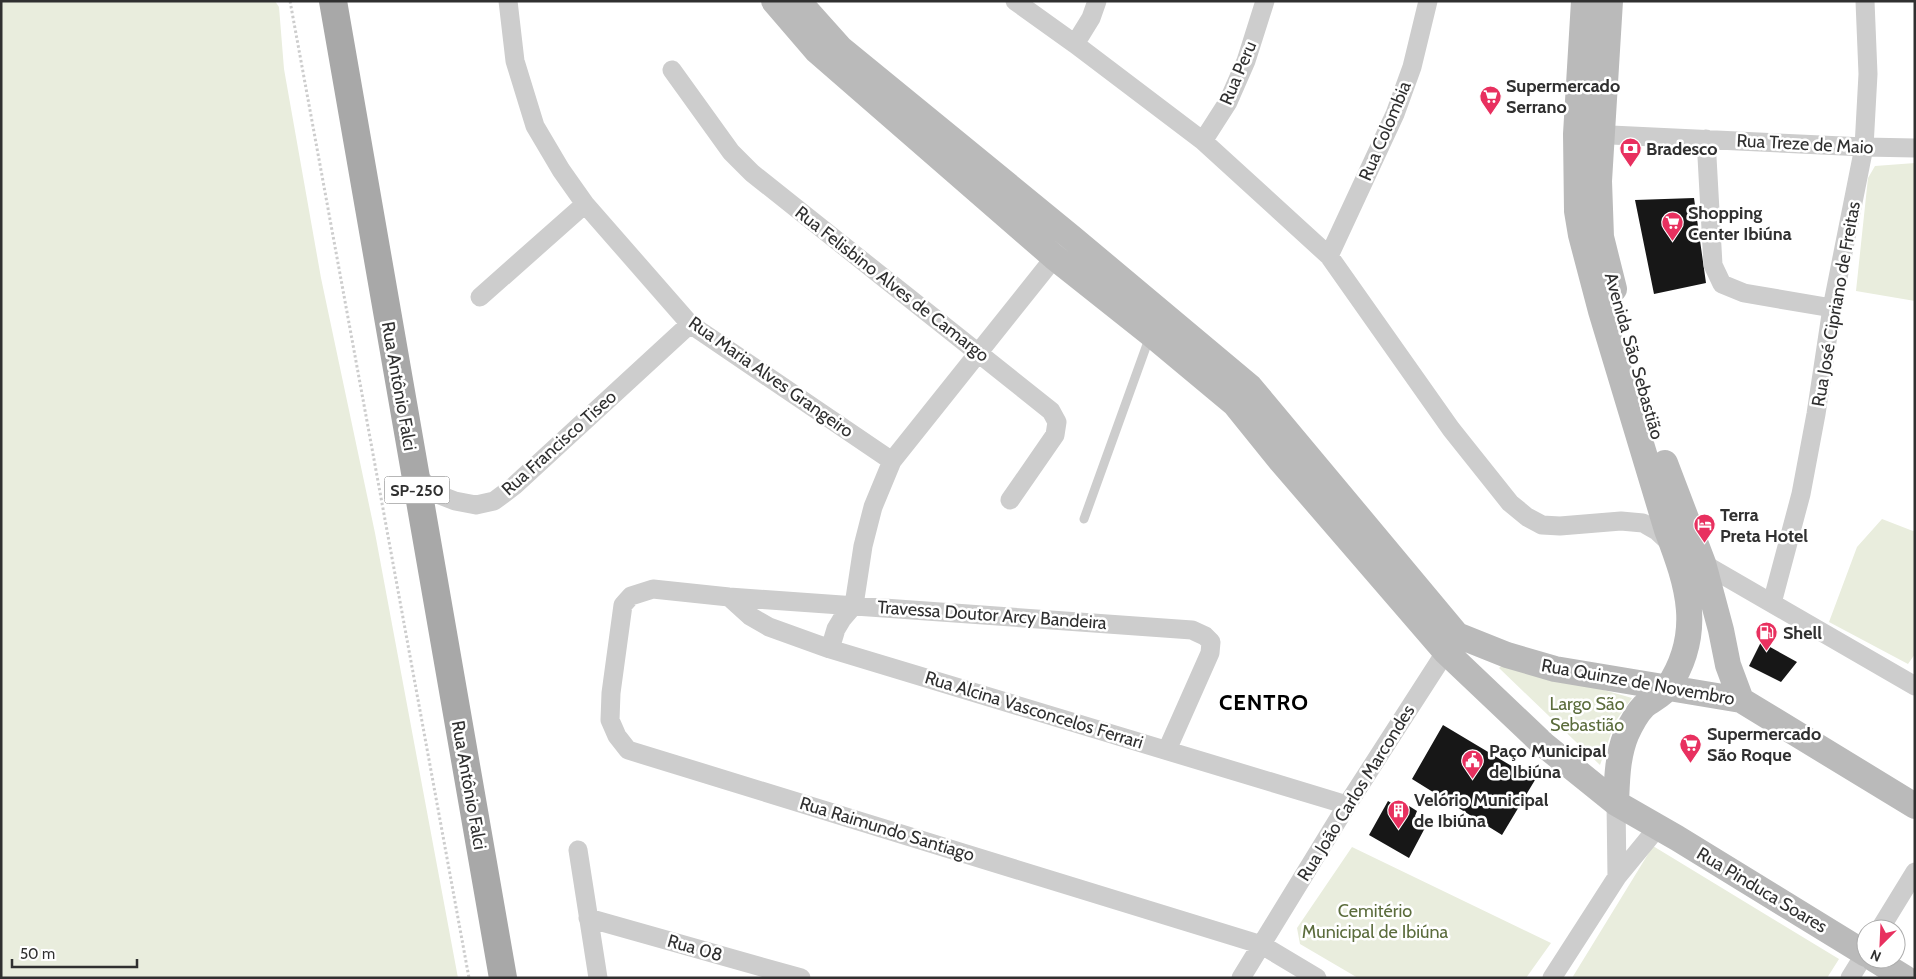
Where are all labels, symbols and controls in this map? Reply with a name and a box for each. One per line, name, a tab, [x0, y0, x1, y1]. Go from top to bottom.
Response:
street label: Rua Peru	[1215, 38, 1261, 108]
place label: Supermercado Serrano	[1506, 75, 1620, 118]
street label: Rua Colombia	[1354, 78, 1416, 184]
supermarket icon: Supermercado Serrano	[1478, 84, 1502, 115]
street label: Rua Treze de Maio	[1736, 129, 1874, 159]
bank icon: Bradesco	[1618, 137, 1642, 168]
place label: Bradesco	[1646, 138, 1718, 160]
street label: Rua José Cipriano de Freitas	[1807, 200, 1865, 408]
street label: Rua Felisbino Alves de Camargo	[791, 201, 994, 367]
place label: Shopping Center Ibiúna	[1688, 202, 1792, 245]
supermarket icon: Shopping Center Ibiúna	[1660, 211, 1684, 242]
street label: Avenida São Sebastião	[1600, 270, 1668, 442]
street label: Rua Maria Alves Grangeiro	[684, 312, 858, 442]
street label: Rua Antônio Falci	[377, 320, 421, 452]
street label: Rua Francisco Tiseo	[497, 386, 621, 500]
road number: SP-250	[384, 476, 450, 504]
place label: Terra Preta Hotel	[1720, 504, 1808, 547]
hotel icon: Terra Preta Hotel	[1692, 513, 1716, 544]
street label: Travessa Doutor Arcy Bandeira	[877, 596, 1108, 634]
fuel station icon: Shell	[1755, 621, 1779, 652]
place label: Shell	[1783, 622, 1822, 644]
street label: Rua Quinze de Novembro	[1540, 654, 1736, 710]
street label: Rua Alcina Vasconcelos Ferrari	[922, 666, 1146, 754]
district label: CENTRO	[1219, 689, 1309, 716]
park label: Largo São Sebastião	[1549, 693, 1625, 736]
street label: Rua João Carlos Marcondes	[1293, 701, 1419, 885]
street label: Rua Antônio Falci	[447, 719, 491, 851]
place label: Supermercado São Roque	[1707, 723, 1821, 766]
supermarket icon: Supermercado São Roque	[1679, 732, 1703, 763]
place label: Paço Municipal de Ibiúna	[1489, 740, 1607, 783]
public building icon: Paço Municipal de Ibiúna	[1461, 749, 1485, 780]
place label: Velório Municipal de Ibiúna	[1414, 789, 1549, 832]
street label: Rua Raimundo Santiago	[797, 792, 977, 866]
building icon: Velório Municipal de Ibiúna	[1386, 798, 1410, 829]
street label: Rua Pinduca Soares	[1693, 842, 1831, 938]
park label: Cemitério Municipal de Ibiúna	[1302, 900, 1448, 943]
north arrow	[1856, 919, 1906, 969]
street label: Rua 08	[665, 930, 725, 966]
scale bar	[12, 936, 138, 968]
text: 50 m	[20, 945, 55, 963]
text: N	[1868, 946, 1884, 966]

